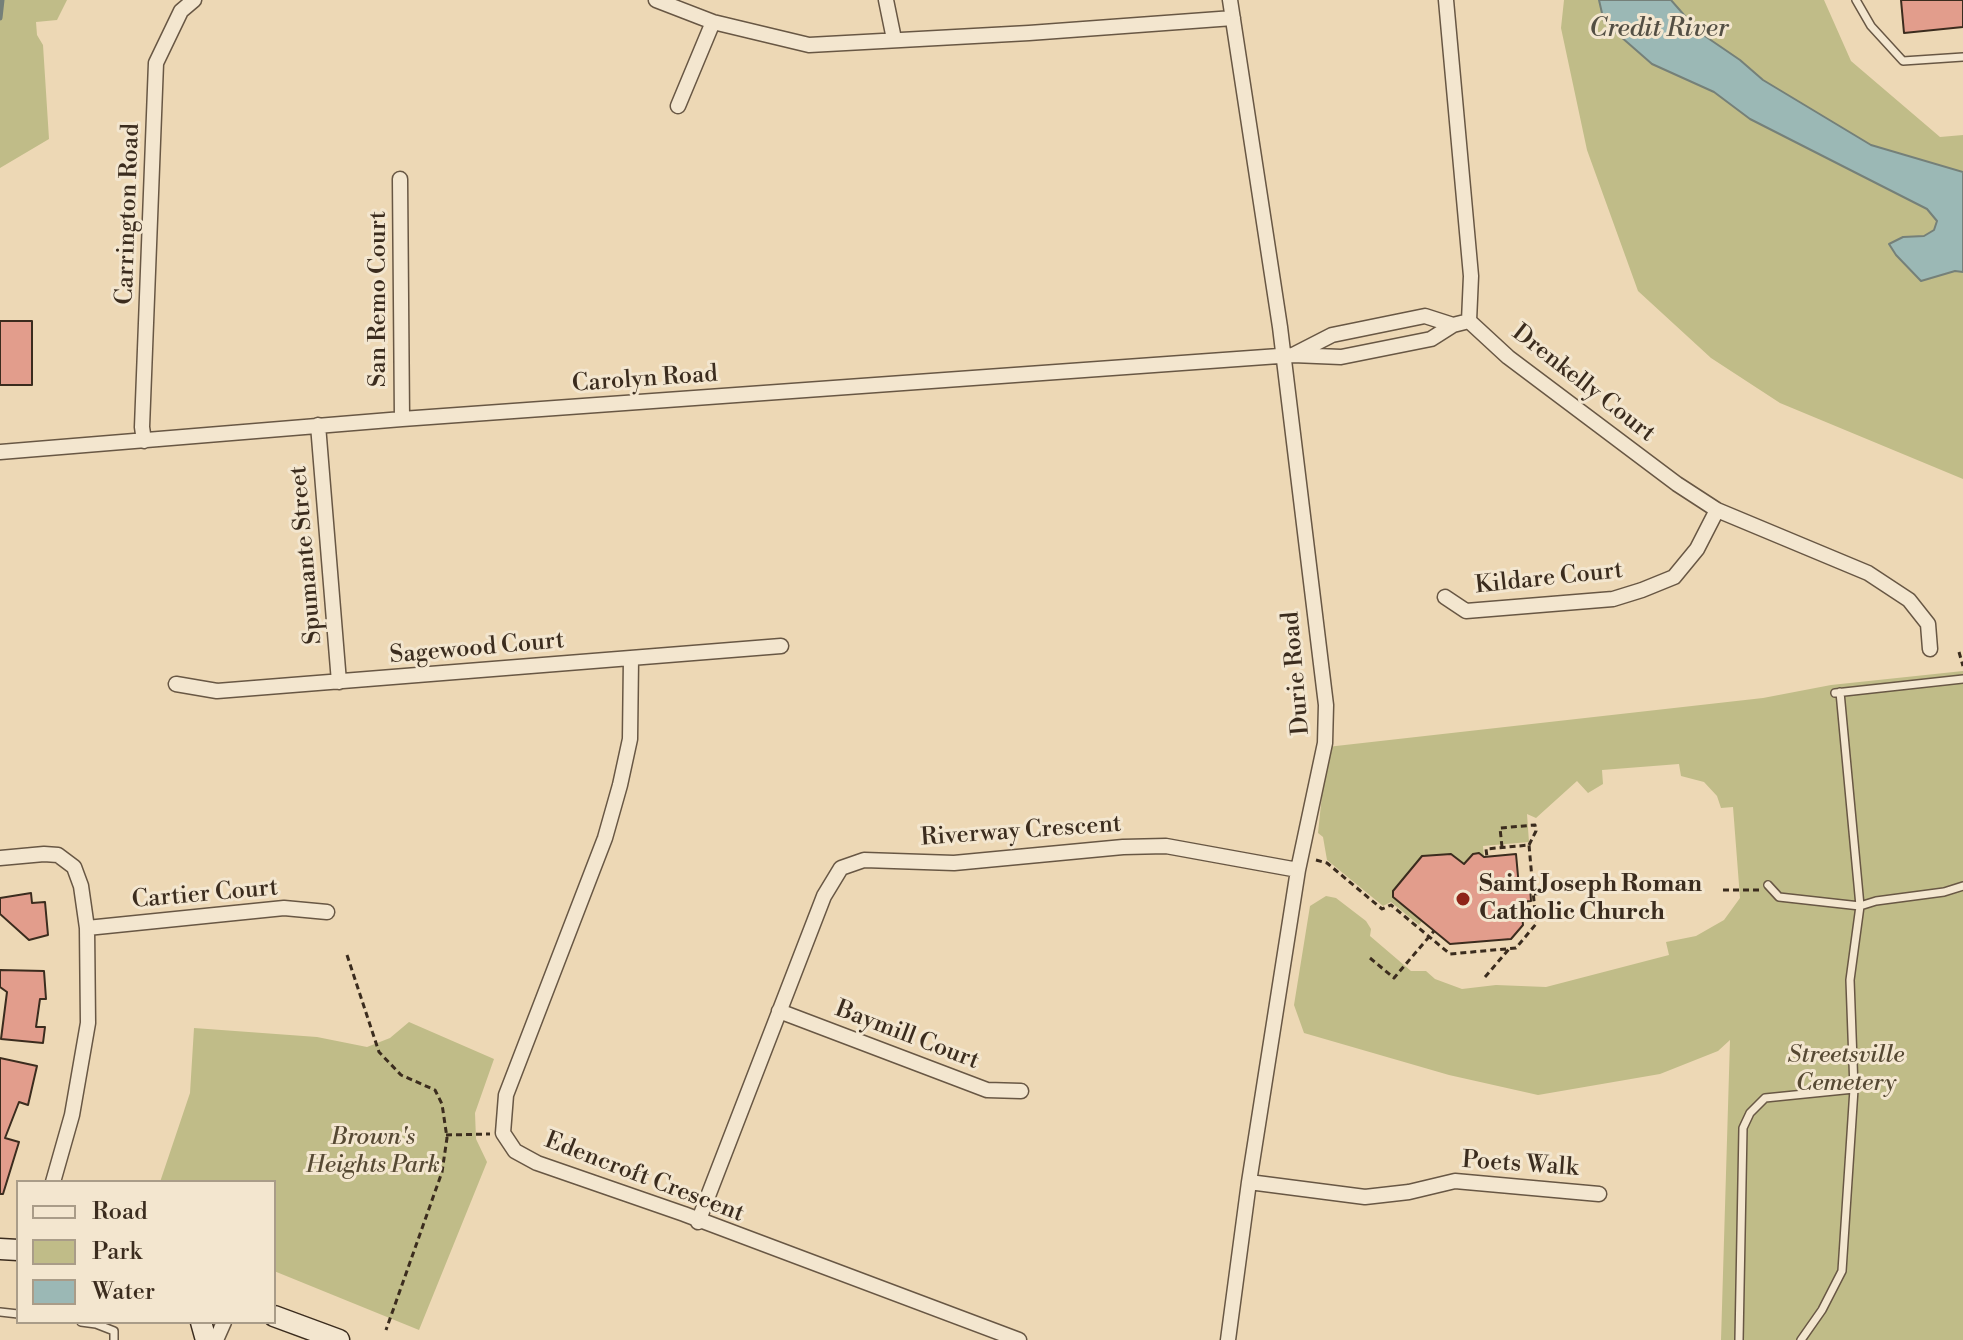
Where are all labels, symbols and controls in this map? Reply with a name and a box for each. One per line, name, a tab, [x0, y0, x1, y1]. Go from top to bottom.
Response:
water label: Credit River	[1589, 14, 1729, 46]
street label: Carrington Road	[111, 123, 147, 305]
street label: San Remo Court	[365, 211, 393, 387]
street label: Drenkelly Court	[1506, 319, 1660, 449]
street label: Carolyn Road	[571, 361, 719, 399]
street label: Spumante Street	[285, 464, 329, 646]
street label: Kildare Court	[1474, 557, 1624, 601]
street label: Durie Road	[1277, 610, 1317, 736]
street label: Sagewood Court	[388, 627, 566, 671]
street label: Riverway Crescent	[920, 811, 1122, 853]
place label: Saint Joseph Roman Catholic Church	[1479, 871, 1702, 927]
street label: Cartier Court	[131, 874, 279, 916]
marker: Saint Joseph Roman Catholic Church	[1454, 890, 1472, 908]
street label: Baymill Court	[831, 995, 983, 1077]
park label: Streetsville Cemetery	[1788, 1042, 1904, 1098]
park label: Brown's Heights Park	[306, 1124, 440, 1180]
street label: Edencroft Crescent	[540, 1127, 748, 1229]
street label: Poets Walk	[1461, 1147, 1579, 1183]
legend	[16, 1180, 276, 1324]
text: Road	[92, 1197, 148, 1227]
text: Park	[92, 1237, 142, 1267]
text: Water	[92, 1277, 155, 1307]

